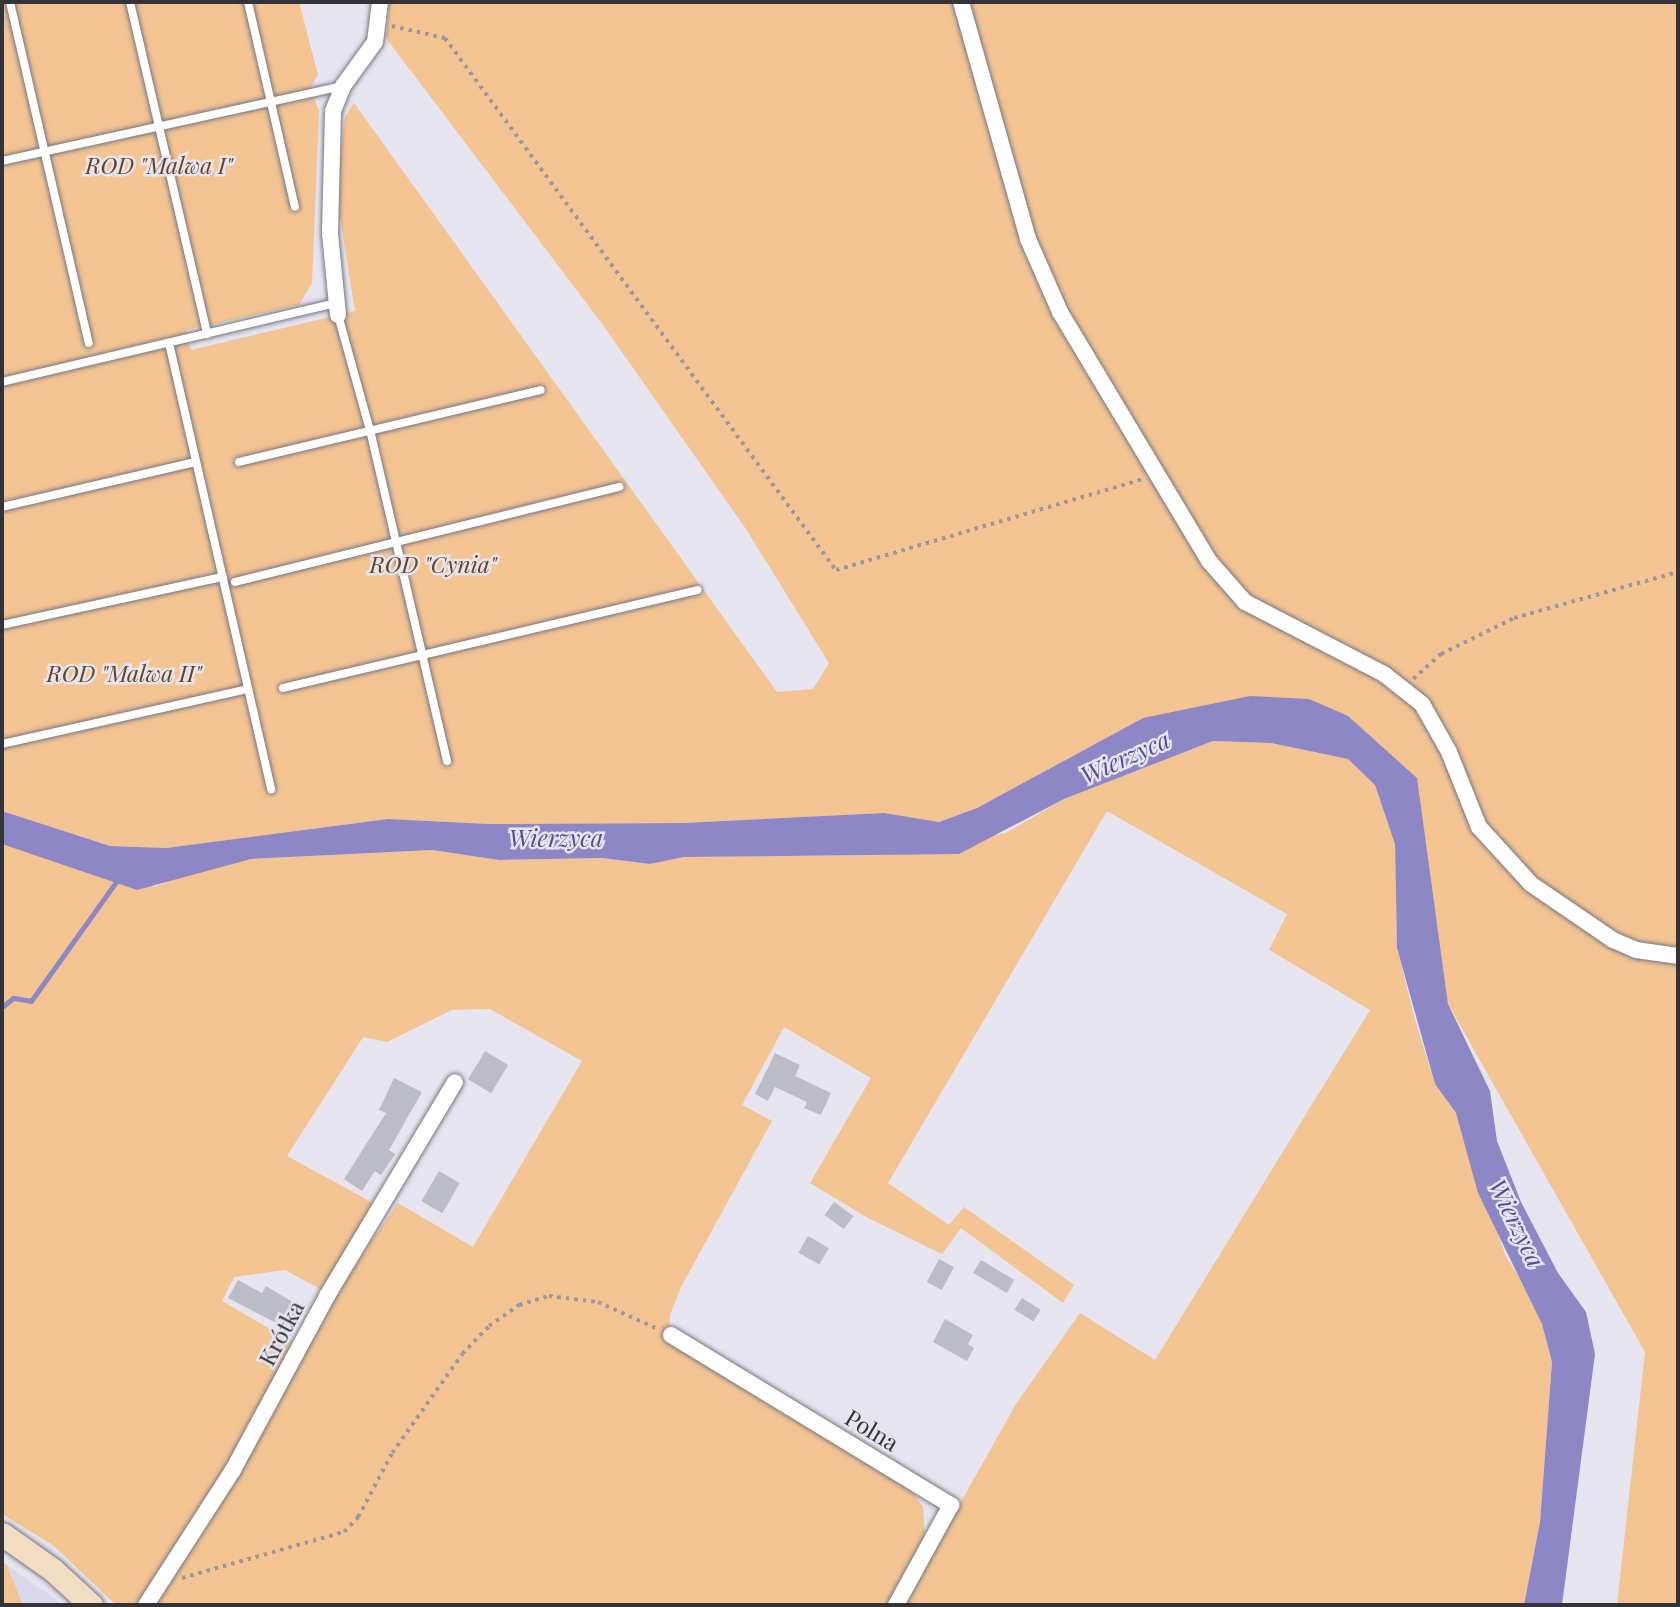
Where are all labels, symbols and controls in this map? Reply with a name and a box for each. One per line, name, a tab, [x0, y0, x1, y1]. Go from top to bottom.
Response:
park label: ROD "Malwa I"	[85, 151, 233, 179]
park label: ROD "Cynia"	[370, 550, 496, 578]
park label: ROD "Malwa II"	[46, 659, 202, 687]
water label: Wierzyca	[1076, 725, 1174, 789]
water label: Wierzyca	[509, 824, 603, 852]
water label: Wierzyca	[1483, 1174, 1551, 1272]
street label: Krótka	[253, 1296, 309, 1370]
street label: Polna	[840, 1403, 904, 1457]

